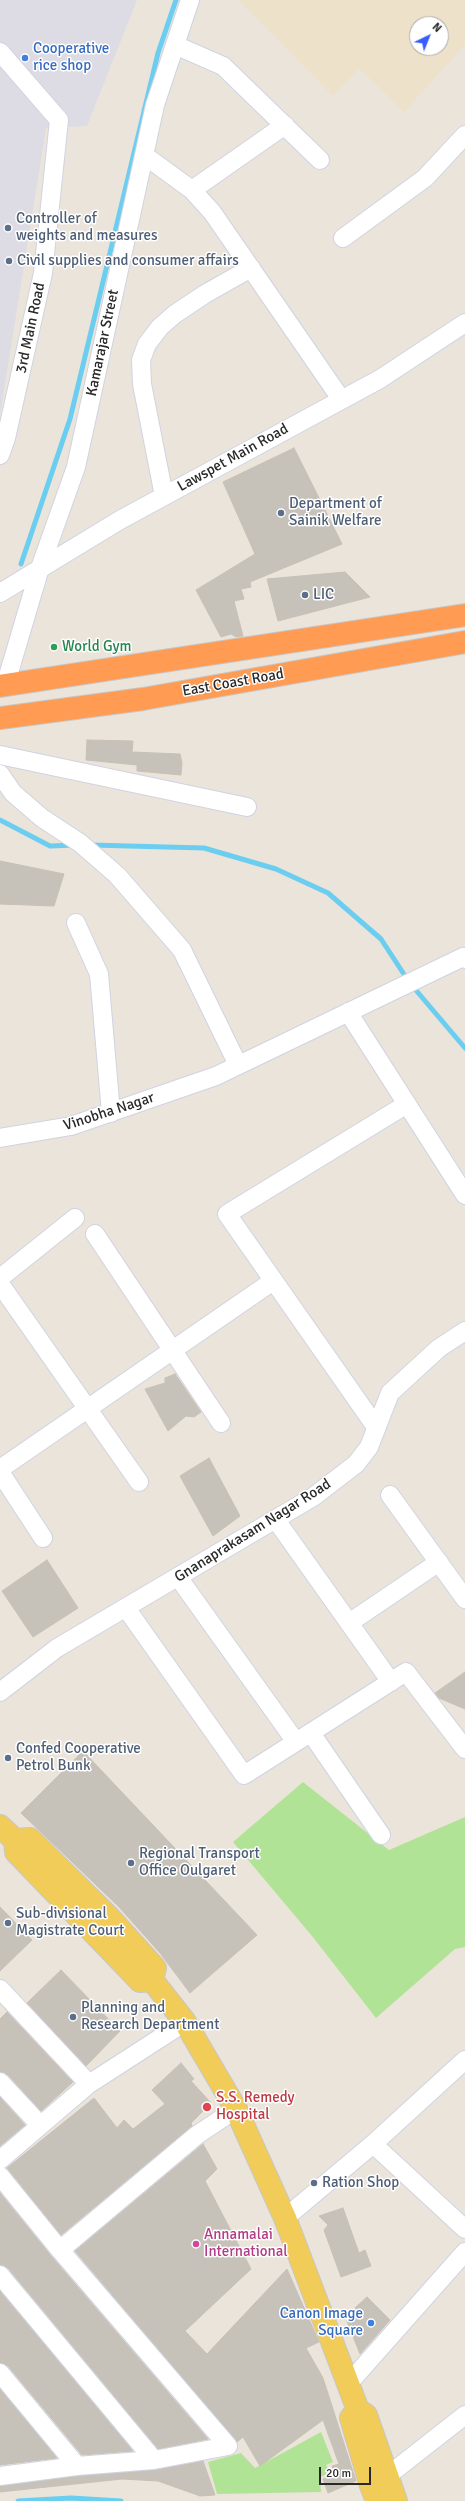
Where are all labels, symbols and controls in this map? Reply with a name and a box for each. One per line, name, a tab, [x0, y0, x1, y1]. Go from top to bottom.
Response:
north arrow	[409, 16, 449, 56]
text: N	[430, 20, 444, 35]
place label: Cooperative rice shop	[33, 40, 109, 75]
marker: Cooperative rice shop	[20, 53, 30, 63]
place label: Controller of weights and measures	[16, 210, 158, 245]
marker: Controller of weights and measures	[3, 223, 13, 233]
place label: Civil supplies and consumer affairs	[17, 252, 239, 270]
marker: Civil supplies and consumer affairs	[4, 256, 14, 266]
street label: 3rd Main Road	[13, 281, 49, 375]
street label: Kamarajar Street	[83, 288, 123, 398]
street label: Lawspet Main Road	[174, 420, 292, 496]
place label: Department of Sainik Welfare	[289, 495, 382, 530]
marker: Department of Sainik Welfare	[276, 508, 286, 518]
place label: LIC	[313, 586, 334, 604]
marker: LIC	[300, 590, 310, 600]
place label: World Gym	[62, 638, 132, 656]
marker: World Gym	[49, 642, 59, 652]
street label: East Coast Road	[181, 665, 285, 701]
street label: Vinobha Nagar	[61, 1089, 157, 1135]
street label: Gnanaprakasam Nagar Road	[172, 1475, 334, 1587]
place label: Confed Cooperative Petrol Bunk	[16, 1740, 141, 1775]
marker: Confed Cooperative Petrol Bunk	[3, 1753, 13, 1763]
place label: Regional Transport Office Oulgaret	[139, 1845, 260, 1880]
marker: Regional Transport Office Oulgaret	[126, 1858, 136, 1868]
place label: Sub-divisional Magistrate Court	[16, 1905, 124, 1940]
marker: Sub-divisional Magistrate Court	[3, 1918, 13, 1928]
place label: Planning and Research Department	[81, 1999, 220, 2034]
marker: Planning and Research Department	[68, 2012, 78, 2022]
place label: S.S. Remedy Hospital	[216, 2089, 295, 2124]
marker: S.S. Remedy Hospital	[201, 2101, 213, 2113]
place label: Ration Shop	[322, 2174, 399, 2192]
marker: Ration Shop	[309, 2178, 319, 2188]
place label: Annamalai International	[204, 2226, 288, 2261]
marker: Annamalai International	[191, 2239, 201, 2249]
place label: Canon Image Square	[280, 2305, 363, 2340]
marker: Canon Image Square	[366, 2318, 376, 2328]
scale bar	[321, 2459, 373, 2485]
text: 20 m	[326, 2466, 351, 2481]

